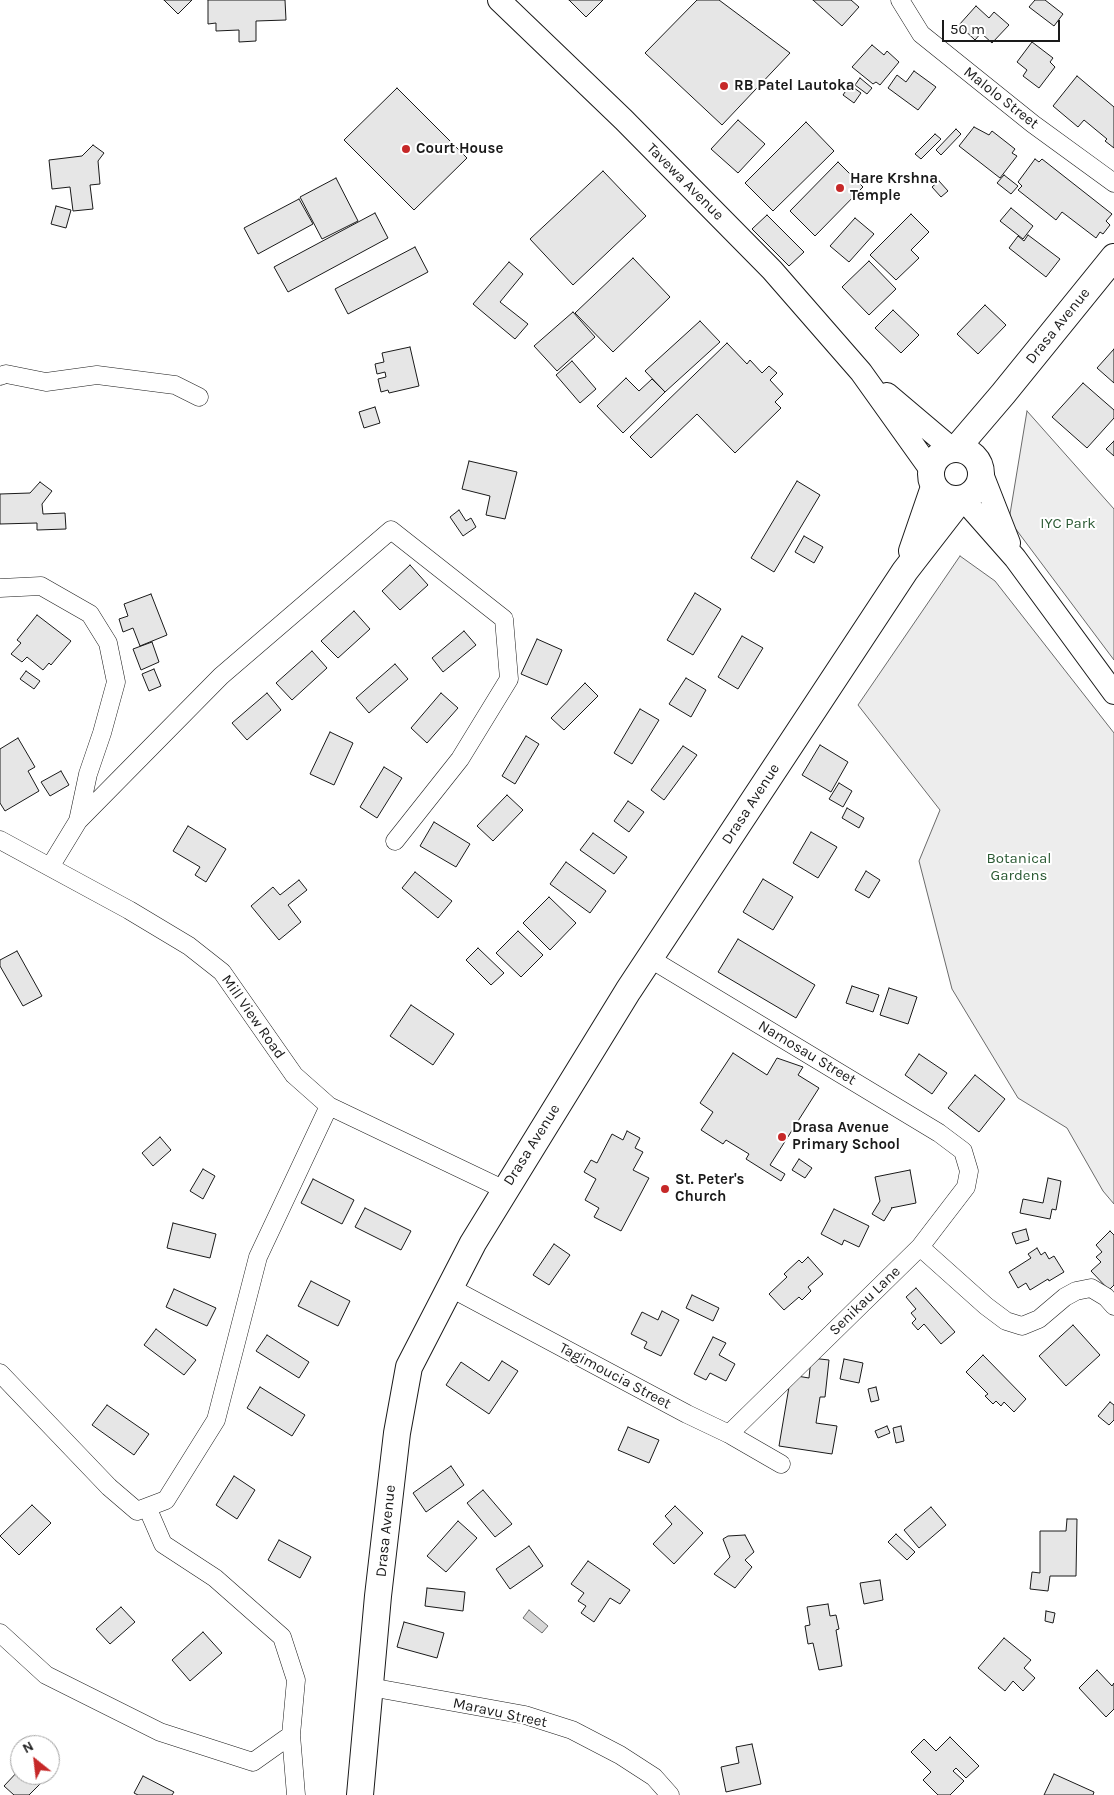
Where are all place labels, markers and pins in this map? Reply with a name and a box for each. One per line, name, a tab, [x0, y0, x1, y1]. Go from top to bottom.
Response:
place label: RB Patel Lautoka	[734, 77, 855, 95]
marker: RB Patel Lautoka	[718, 80, 730, 92]
place label: Court House	[416, 140, 503, 158]
marker: Court House	[400, 143, 412, 155]
place label: Hare Krshna Temple	[850, 170, 938, 205]
marker: Hare Krshna Temple	[834, 182, 846, 194]
place label: Drasa Avenue Primary School	[792, 1119, 900, 1154]
marker: Drasa Avenue Primary School	[776, 1131, 788, 1143]
place label: St. Peter's Church	[675, 1171, 745, 1206]
marker: St. Peter's Church	[659, 1183, 671, 1195]

